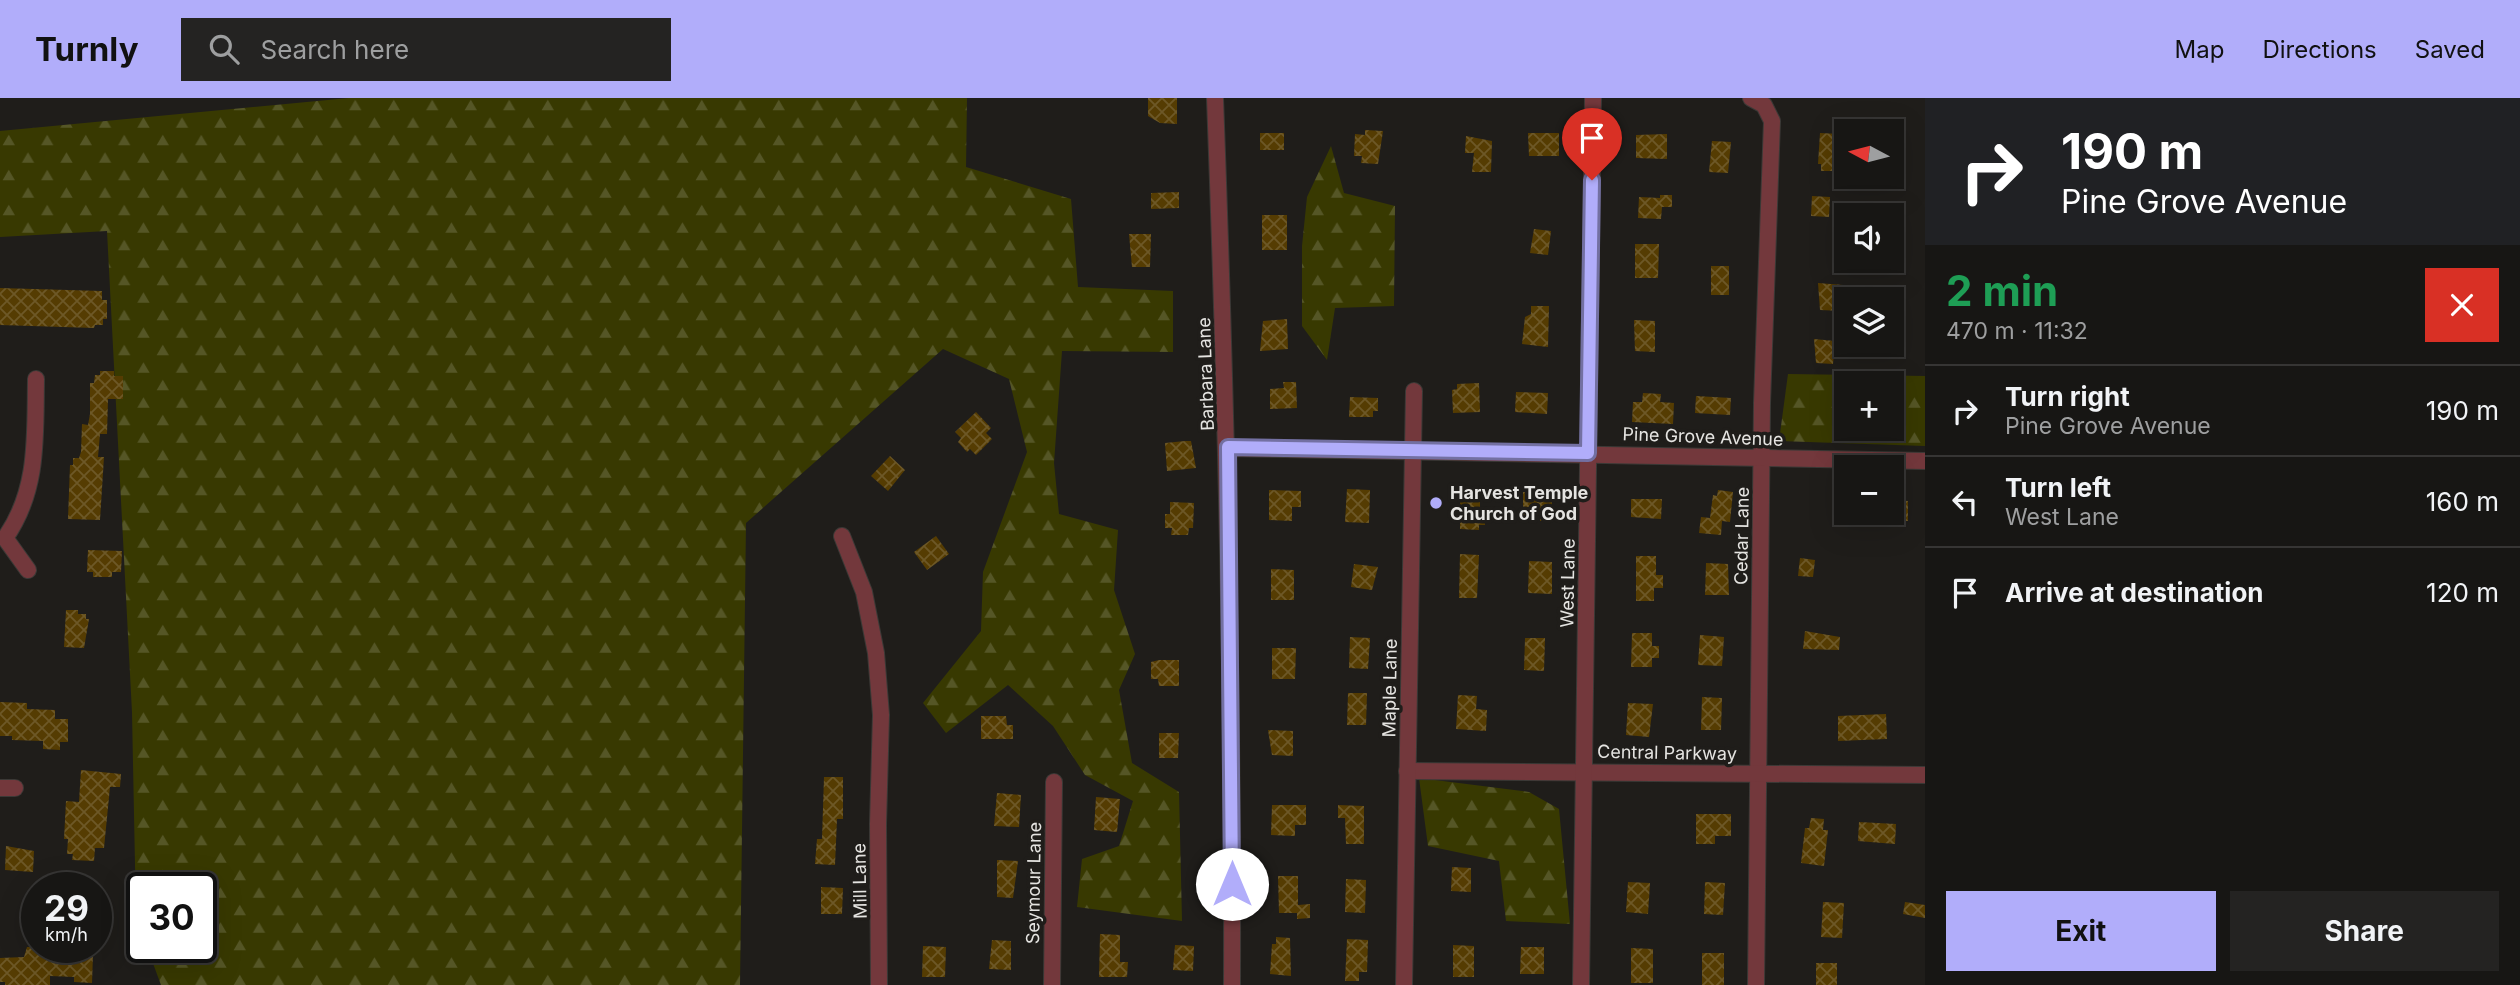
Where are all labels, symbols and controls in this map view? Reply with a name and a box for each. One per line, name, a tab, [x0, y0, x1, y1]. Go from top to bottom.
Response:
search box	[181, 18, 671, 81]
text: Turnly	[35, 29, 139, 69]
icon: search	[205, 30, 243, 68]
text: Search here	[261, 34, 409, 65]
text: Map	[2175, 35, 2224, 64]
text: Directions	[2262, 35, 2377, 64]
text: Saved	[2415, 35, 2485, 64]
pin	[1562, 108, 1622, 180]
icon: arrive	[1573, 119, 1611, 157]
north arrow	[1834, 119, 1904, 189]
map controls	[1834, 119, 1904, 525]
text: 190 m	[2061, 122, 2203, 181]
icon: right	[1946, 126, 2037, 217]
text: Pine Grove Avenue	[2061, 182, 2347, 221]
button: sound	[1834, 203, 1904, 273]
text: 2 min	[1946, 265, 2058, 316]
button: close	[2425, 268, 2499, 342]
button: layers	[1834, 287, 1904, 357]
street label: Barbara Lane	[1193, 317, 1218, 431]
text: 470 m · 11:32	[1946, 317, 2088, 345]
button: +	[1834, 371, 1904, 441]
text: Turn right	[2005, 381, 2130, 412]
icon: right	[1946, 392, 1984, 430]
text: 190 m	[2426, 395, 2499, 426]
text: Pine Grove Avenue	[2005, 412, 2211, 440]
street label: Pine Grove Avenue	[1622, 423, 1784, 450]
button: −	[1834, 455, 1904, 525]
text: Turn left	[2005, 472, 2111, 503]
place label: Harvest Temple Church of God	[1450, 482, 1589, 524]
icon: left	[1946, 483, 1984, 521]
text: 160 m	[2426, 486, 2499, 517]
street label: Cedar Lane	[1730, 487, 1753, 585]
marker: Harvest Temple Church of God	[1428, 495, 1444, 511]
text: West Lane	[2005, 503, 2119, 531]
street label: West Lane	[1556, 538, 1579, 628]
icon: arrive	[1946, 574, 1984, 612]
text: Arrive at destination	[2005, 577, 2264, 608]
text: 120 m	[2426, 577, 2499, 608]
street label: Maple Lane	[1378, 638, 1401, 738]
street label: Central Parkway	[1597, 741, 1737, 764]
street label: Seymour Lane	[1022, 822, 1045, 944]
street label: Mill Lane	[848, 843, 871, 919]
position arrow	[1195, 847, 1269, 921]
speed limit sign: 30	[126, 872, 217, 963]
text: 29	[44, 887, 89, 929]
button: Exit	[1946, 891, 2216, 971]
button: Share	[2230, 891, 2499, 971]
text: km/h	[45, 924, 88, 945]

